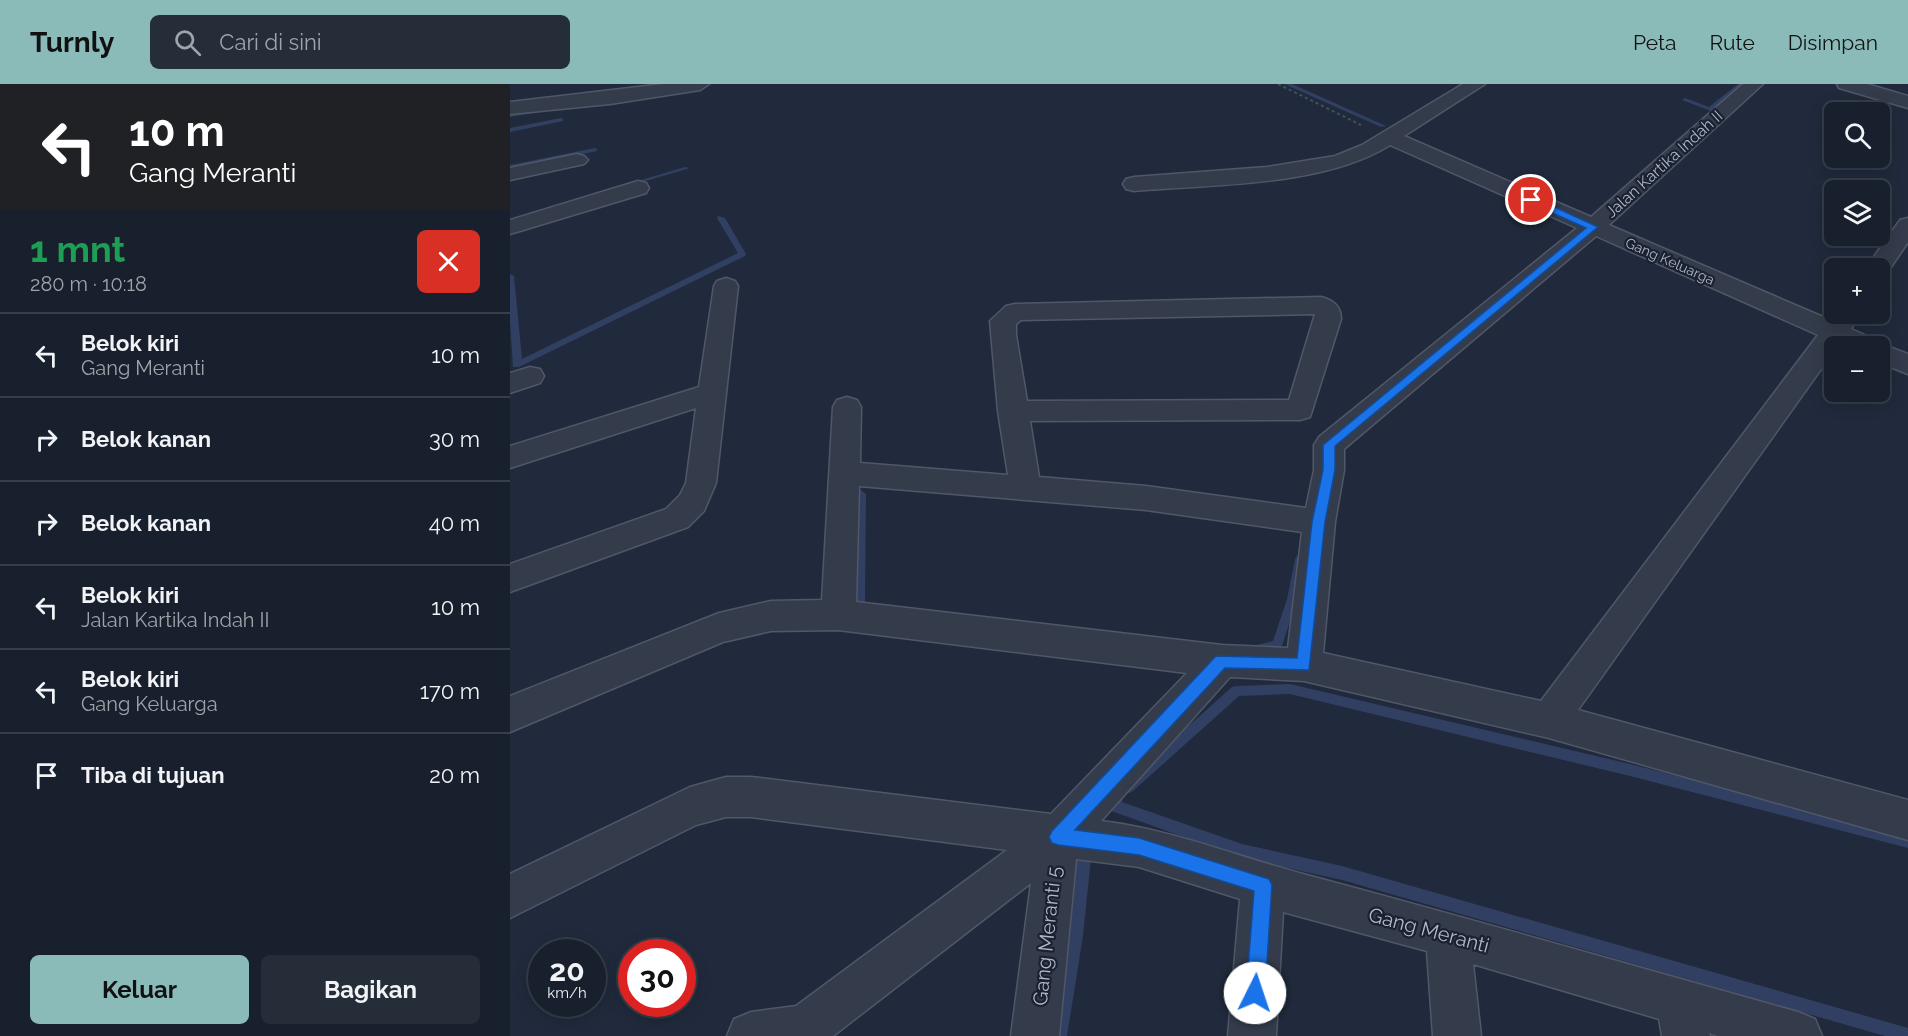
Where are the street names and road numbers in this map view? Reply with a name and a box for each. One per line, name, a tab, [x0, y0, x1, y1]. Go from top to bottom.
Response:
street label: Jalan Kartika Indah II	[1602, 106, 1726, 222]
street label: Gang Keluarga	[1623, 234, 1717, 288]
street label: Gang Meranti 5	[1028, 865, 1066, 1007]
street label: Gang Meranti	[1366, 902, 1492, 958]

